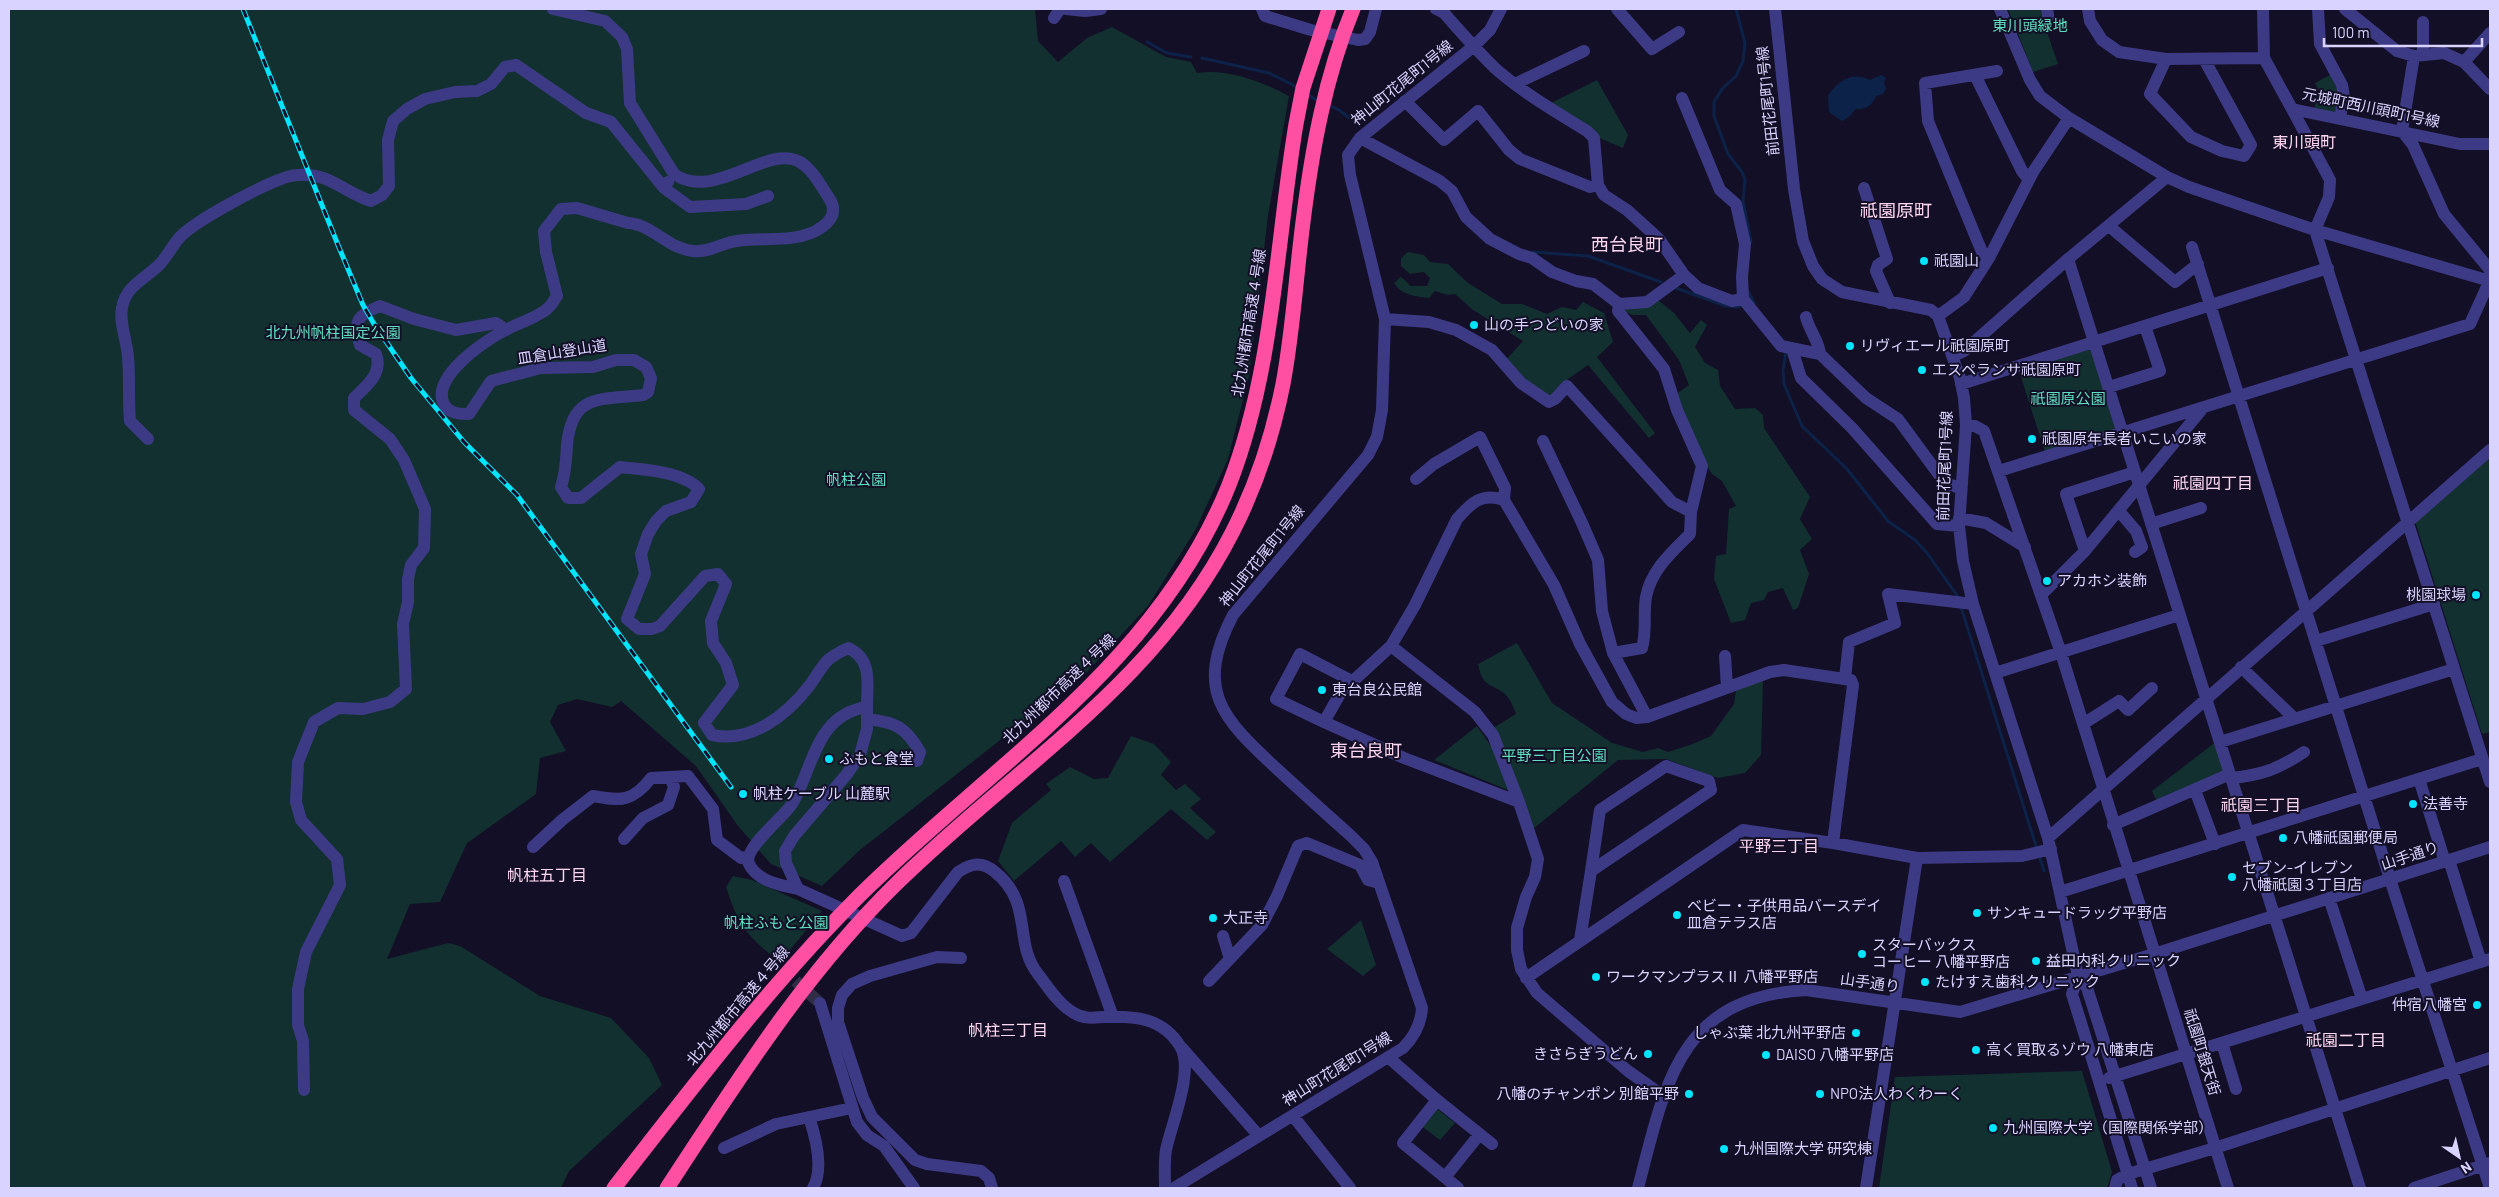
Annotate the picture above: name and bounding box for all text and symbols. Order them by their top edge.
scale bar [2324,15,2482,47]
park label: 東川頭緑地 [1992,16,2068,34]
text: 100 m [2332,23,2370,41]
street label: 神山町花尾町1号線 [1347,36,1456,129]
street label: 前田花尾町1号線 [1752,45,1782,157]
street label: 元城町西川頭町1号線 [2301,84,2442,130]
district label: 東川頭町 [2272,132,2336,151]
district label: 祇園原町 [1860,199,1932,221]
district label: 西台良町 [1591,233,1663,255]
street label: 北九州都市高速４号線 [1227,247,1269,398]
place label: 祇園山 [1934,251,1979,269]
marker: 祇園山 [1918,255,1930,267]
place label: 山の手つどいの家 [1484,315,1604,333]
marker: 山の手つどいの家 [1468,319,1480,331]
park label: 北九州帆柱国定公園 [265,323,401,341]
street label: 皿倉山登山道 [516,335,608,367]
place label: リヴィエール祇園原町 [1860,336,2010,354]
marker: リヴィエール祇園原町 [1844,340,1856,352]
place label: エスペランサ祇園原町 [1932,360,2081,378]
marker: エスペランサ祇園原町 [1916,364,1928,376]
park label: 祇園原公園 [2030,389,2106,407]
street label: 前田花尾町1号線 [1933,411,1955,521]
place label: 祇園原年長者いこいの家 [2042,429,2207,447]
marker: 祇園原年長者いこいの家 [2026,433,2038,445]
park label: 帆柱公園 [826,470,886,488]
district label: 祇園四丁目 [2173,473,2253,492]
street label: 神山町花尾町1号線 [1215,501,1308,610]
place label: アカホシ装飾 [2057,571,2147,589]
marker: アカホシ装飾 [2041,575,2053,587]
place label: 桃園球場 [2406,585,2466,603]
marker: 桃園球場 [2470,589,2482,601]
street label: 北九州都市高速４号線 [998,630,1119,747]
place label: 東台良公民館 [1332,680,1422,698]
marker: 東台良公民館 [1316,684,1328,696]
district label: 東台良町 [1330,739,1402,761]
park label: 平野三丁目公園 [1501,746,1607,764]
place label: ふもと食堂 [839,749,914,767]
marker: ふもと食堂 [823,753,835,765]
place label: 帆柱ケーブル 山麓駅 [753,784,890,802]
marker: 帆柱ケーブル 山麓駅 [737,788,749,800]
place label: 法善寺 [2423,794,2468,812]
district label: 祇園三丁目 [2221,795,2301,814]
marker: 法善寺 [2407,798,2419,810]
place label: 八幡祇園郵便局 [2293,828,2398,846]
marker: 八幡祇園郵便局 [2277,832,2289,844]
district label: 平野三丁目 [1739,836,1819,855]
street label: 山手通り [2378,837,2441,873]
place label: セブン-イレブン 八幡祇園３丁目店 [2242,858,2362,893]
district label: 帆柱五丁目 [507,865,587,884]
marker: セブン-イレブン 八幡祇園３丁目店 [2226,871,2238,883]
place label: ベビー・子供用品バースデイ 皿倉テラス店 [1687,896,1881,931]
place label: サンキュードラッグ平野店 [1987,903,2167,921]
marker: サンキュードラッグ平野店 [1971,907,1983,919]
place label: 大正寺 [1223,908,1268,926]
marker: ベビー・子供用品バースデイ 皿倉テラス店 [1671,909,1683,921]
marker: 大正寺 [1207,912,1219,924]
park label: 帆柱ふもと公園 [724,913,828,931]
place label: スターバックス コーヒー 八幡平野店 [1872,935,2010,970]
street label: 北九州都市高速４号線 [682,942,792,1069]
marker: スターバックス コーヒー 八幡平野店 [1856,948,1868,960]
place label: 益田内科クリニック [2046,951,2181,969]
marker: 益田内科クリニック [2030,955,2042,967]
place label: ワークマンプラスⅡ 八幡平野店 [1606,967,1818,985]
street label: 山手通り [1839,969,1901,995]
marker: ワークマンプラスⅡ 八幡平野店 [1590,971,1602,983]
place label: たけすえ歯科クリニック [1935,972,2100,990]
marker: たけすえ歯科クリニック [1919,976,1931,988]
place label: 仲宿八幡宮 [2392,995,2467,1013]
marker: 仲宿八幡宮 [2471,999,2483,1011]
street label: 祇園町銀天街 [2181,1006,2225,1097]
district label: 帆柱三丁目 [968,1020,1048,1039]
place label: しゃぶ葉 北九州平野店 [1693,1023,1846,1041]
street label: 神山町花尾町1号線 [1279,1027,1394,1109]
marker: しゃぶ葉 北九州平野店 [1850,1027,1862,1039]
district label: 祇園二丁目 [2306,1030,2386,1049]
place label: 高く買取るゾウ 八幡東店 [1986,1040,2154,1058]
place label: きさらぎうどん [1533,1044,1638,1062]
marker: 高く買取るゾウ 八幡東店 [1970,1044,1982,1056]
place label: DAISO 八幡平野店 [1776,1045,1894,1063]
marker: きさらぎうどん [1642,1048,1654,1060]
marker: DAISO 八幡平野店 [1760,1049,1772,1061]
place label: 八幡のチャンポン 別館平野 [1496,1084,1679,1102]
place label: NPO法人わくわーく [1830,1084,1963,1102]
marker: 八幡のチャンポン 別館平野 [1683,1088,1695,1100]
marker: NPO法人わくわーく [1814,1088,1826,1100]
place label: 九州国際大学（国際関係学部） [2003,1118,2213,1136]
marker: 九州国際大学（国際関係学部） [1987,1122,1999,1134]
north arrow [2434,1132,2484,1182]
place label: 九州国際大学 研究棟 [1734,1139,1872,1157]
marker: 九州国際大学 研究棟 [1718,1143,1730,1155]
text: N [2458,1159,2475,1178]

